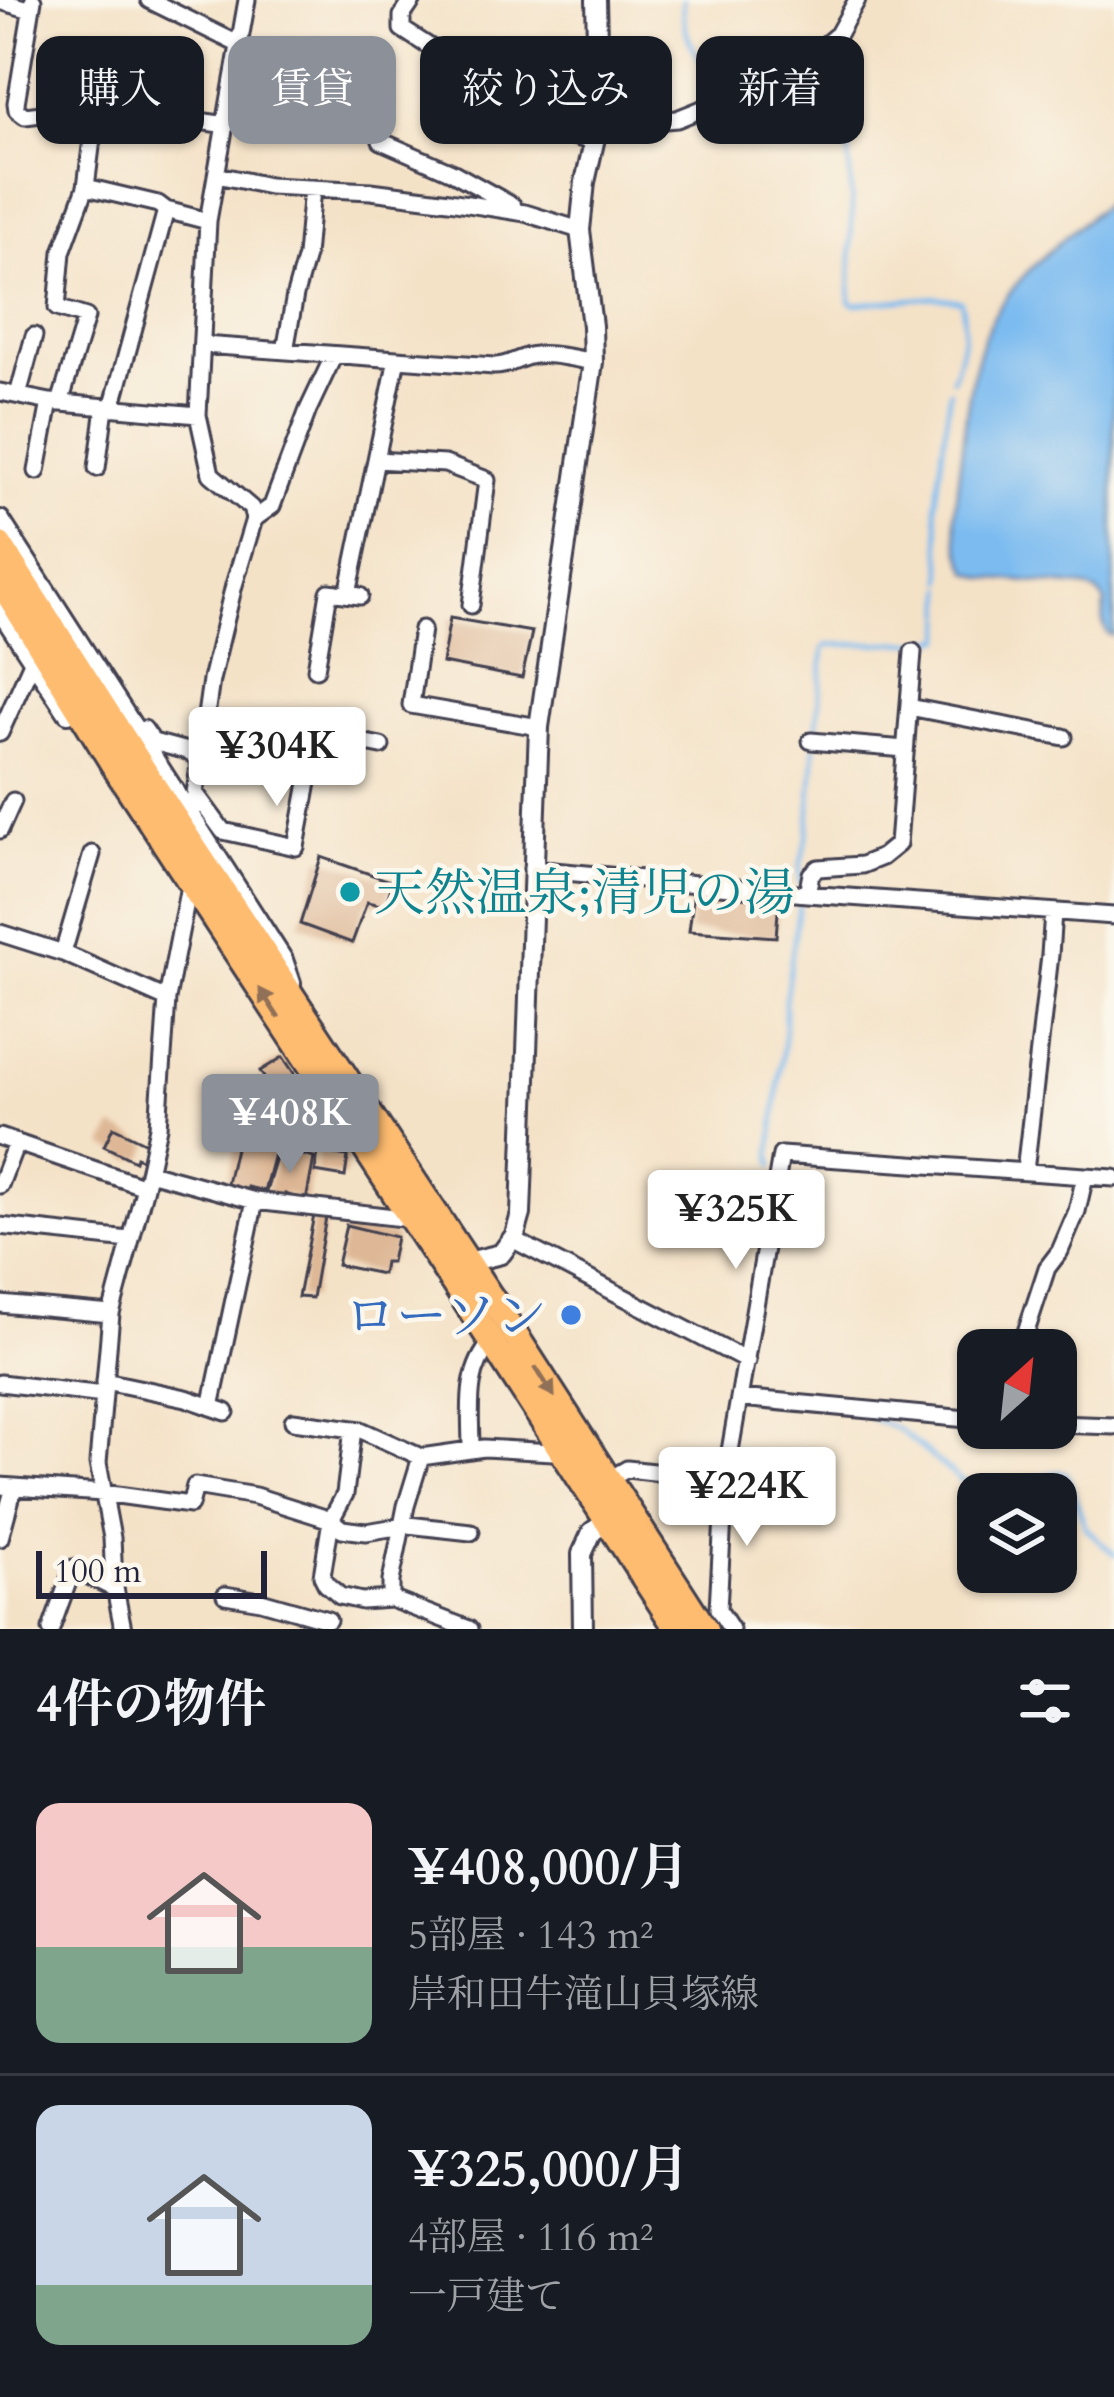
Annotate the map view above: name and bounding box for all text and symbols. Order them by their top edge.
chip: 購入 [36,36,204,144]
chip: 賃貸 [228,36,396,144]
chip: 絞り込み [420,36,672,144]
chip: 新着 [696,36,864,144]
pin: ¥304K [193,707,361,809]
text: ¥304K [216,719,338,772]
place label: 天然温泉;清児の湯 [374,859,795,929]
marker: 天然温泉;清児の湯 [337,879,363,905]
one-way arrow [258,987,281,1020]
pin: ¥408K [206,1074,374,1176]
text: ¥408K [229,1086,351,1139]
pin: ¥325K [652,1170,820,1272]
text: ¥325K [675,1182,797,1235]
place label: ローソン [345,1282,547,1352]
marker: ローソン [558,1302,584,1328]
north arrow [957,1329,1077,1449]
map controls [957,1329,1077,1593]
one-way arrow [534,1366,556,1398]
pin: ¥224K [663,1447,831,1549]
text: ¥224K [686,1459,808,1512]
button: layers [957,1473,1077,1593]
scale bar [36,1545,267,1598]
text: 100 m [54,1549,141,1594]
icon: filters [1012,1668,1078,1734]
text: 4件の物件 [36,1670,266,1740]
text: ¥408,000/月 [408,1833,689,1903]
icon: home [132,1851,276,1995]
text: 5部屋 · 143 m² [408,1909,653,1962]
text: 岸和田牛滝山貝塚線 [408,1968,759,2021]
text: ¥325,000/月 [408,2135,689,2205]
icon: home [132,2153,276,2297]
text: 4部屋 · 116 m² [408,2211,653,2264]
text: 一戸建て [408,2270,564,2323]

